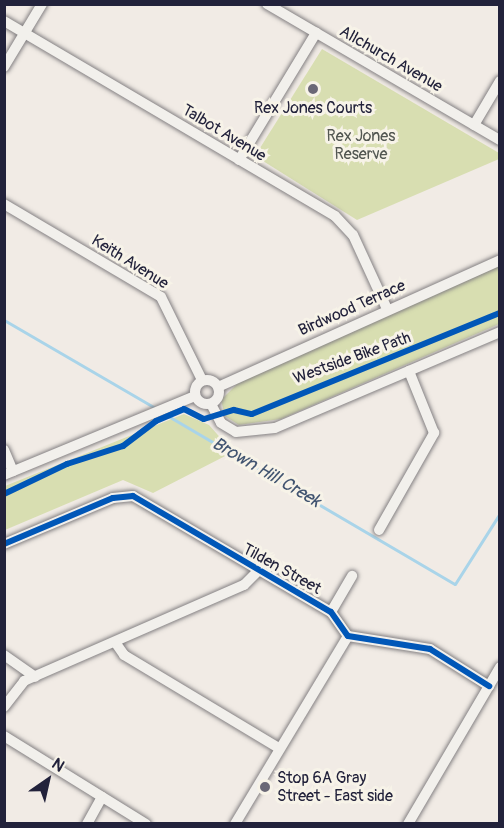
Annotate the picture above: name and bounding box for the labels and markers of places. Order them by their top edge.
marker: Rex Jones Courts [306,82,320,96]
place label: Rex Jones Courts [254,98,372,118]
place label: Stop 6A Gray Street - East side [277,768,393,806]
marker: Stop 6A Gray Street - East side [258,780,272,794]

